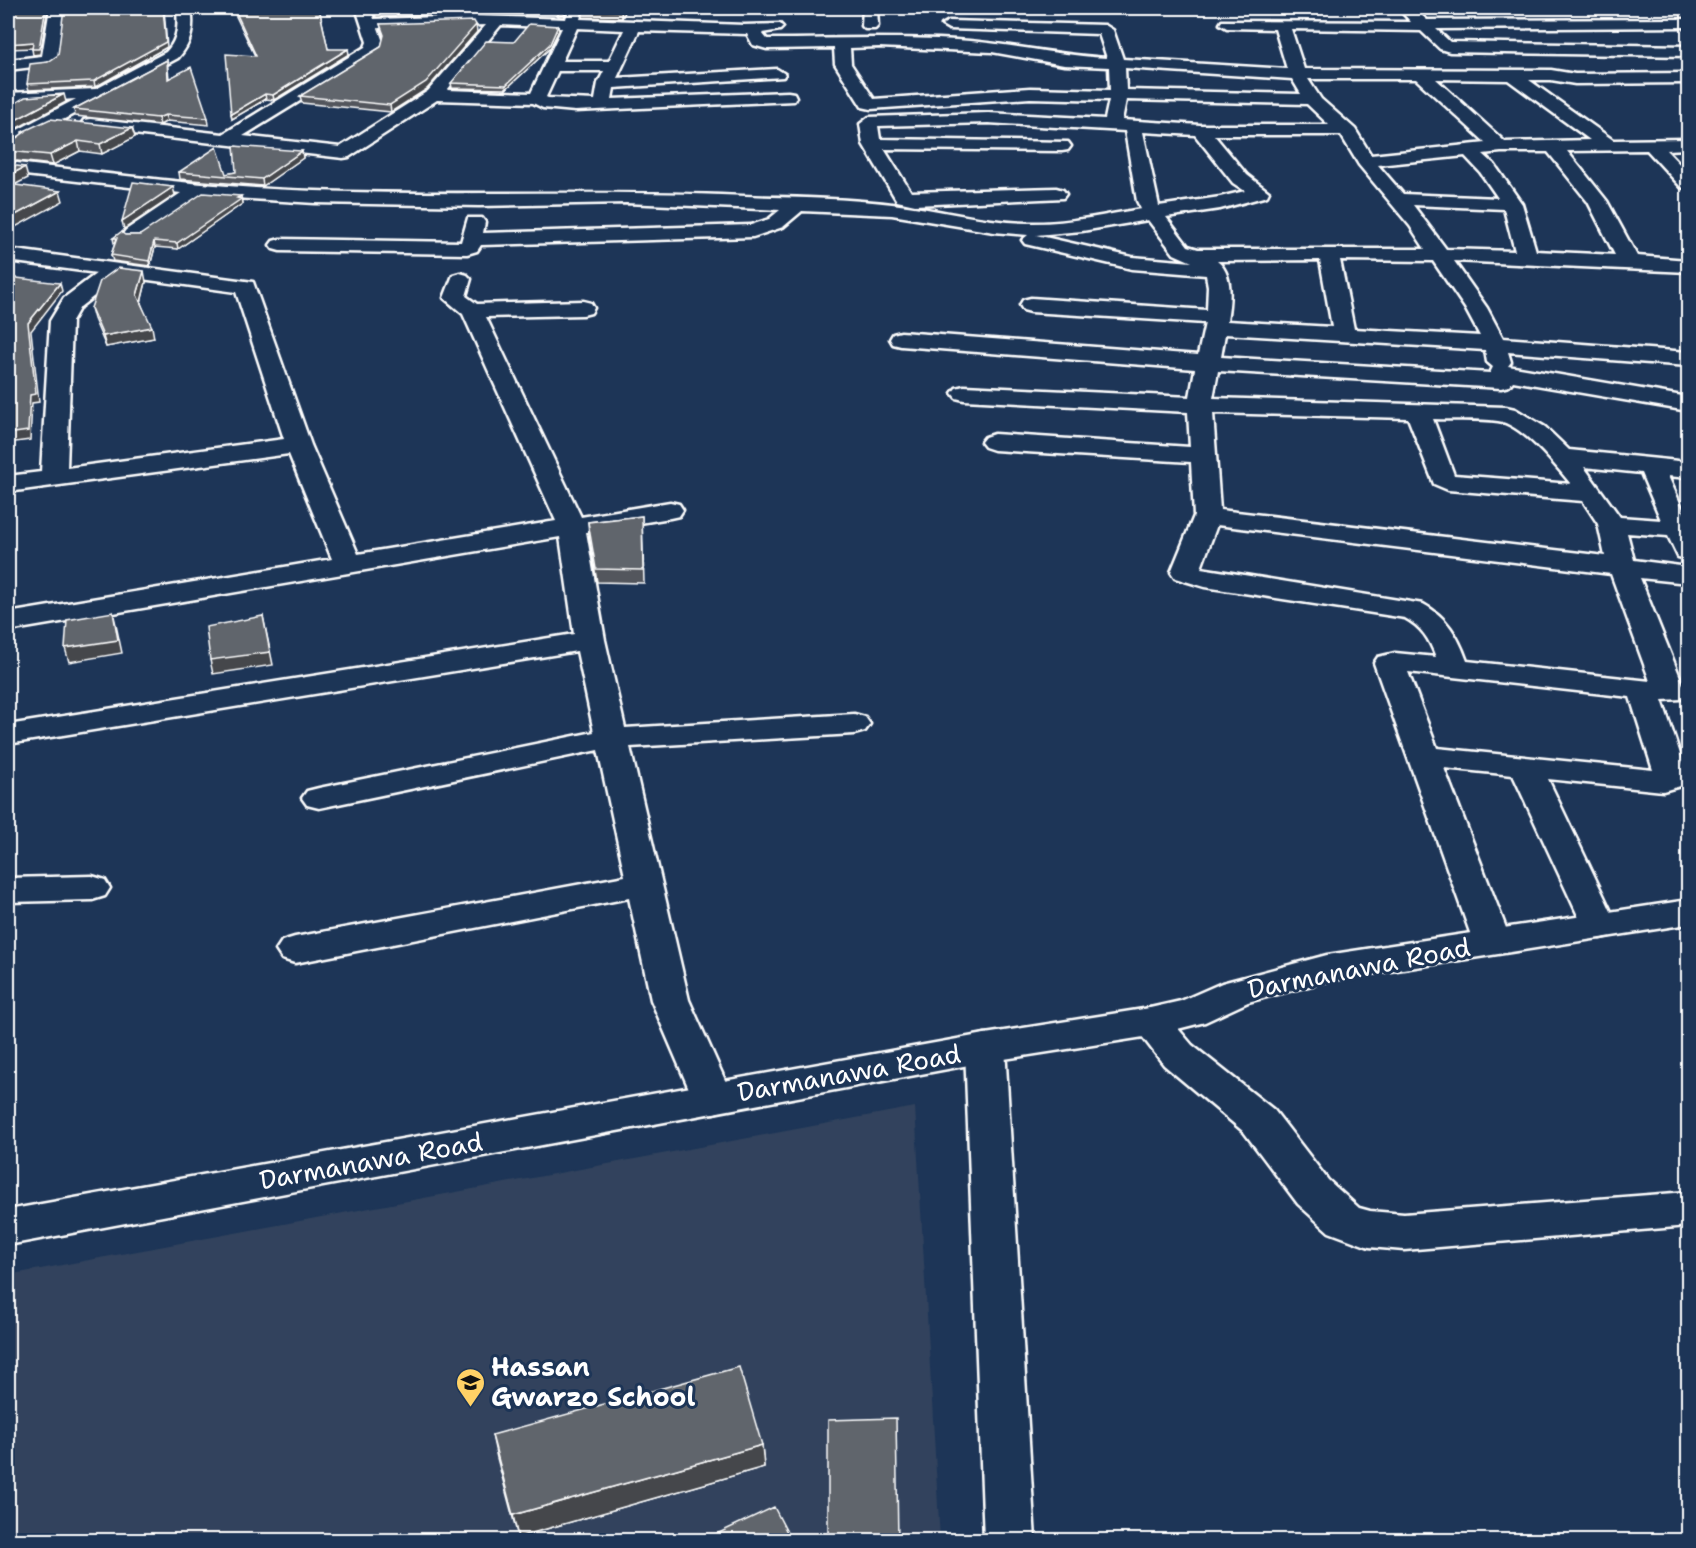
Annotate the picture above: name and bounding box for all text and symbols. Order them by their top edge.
street label: Darmanawa Road [1245,929,1473,1006]
street label: Darmanawa Road [734,1036,963,1109]
street label: Darmanawa Road [256,1124,485,1197]
place label: Hassan Gwarzo School [491,1349,696,1414]
school or university icon: Hassan Gwarzo School [454,1366,486,1408]

